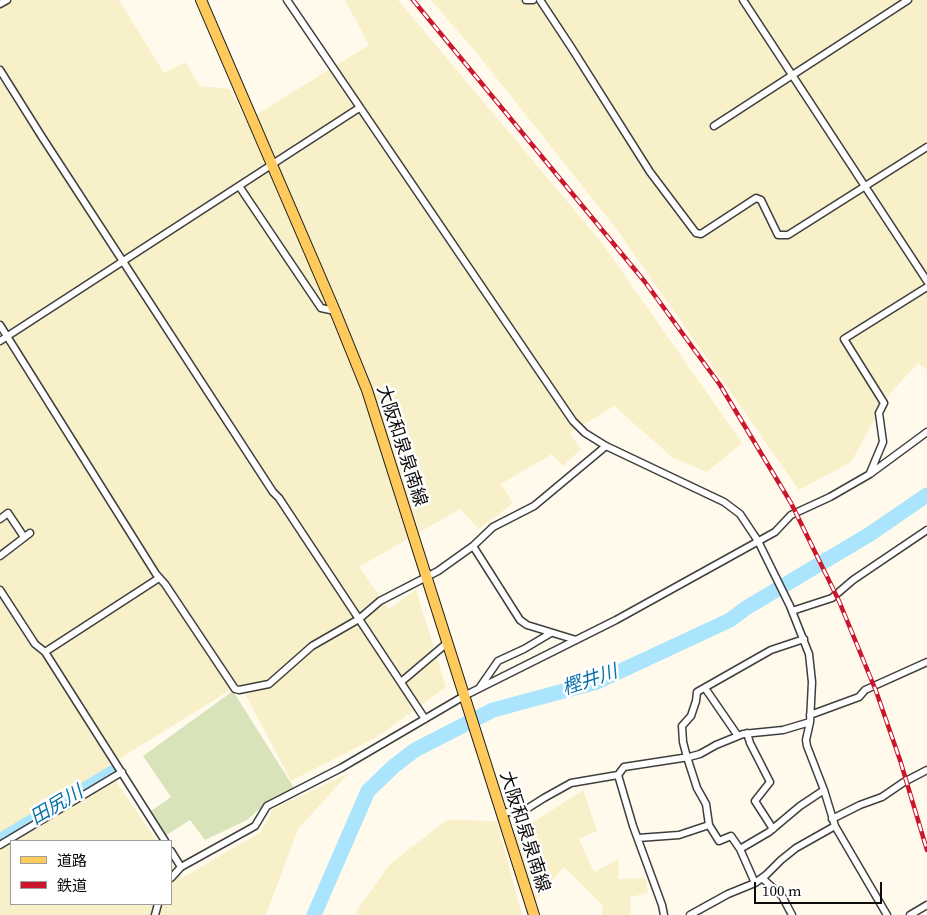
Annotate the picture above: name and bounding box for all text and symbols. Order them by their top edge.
street label: 大阪和泉泉南線 [371,383,431,509]
water label: 樫井川 [559,661,621,701]
street label: 大阪和泉泉南線 [494,769,554,895]
water label: 田尻川 [27,782,87,830]
legend [10,840,172,905]
text: 道路 [57,850,87,871]
scale bar [757,872,884,904]
text: 鉄道 [57,875,87,896]
text: 100 m [762,880,802,901]

